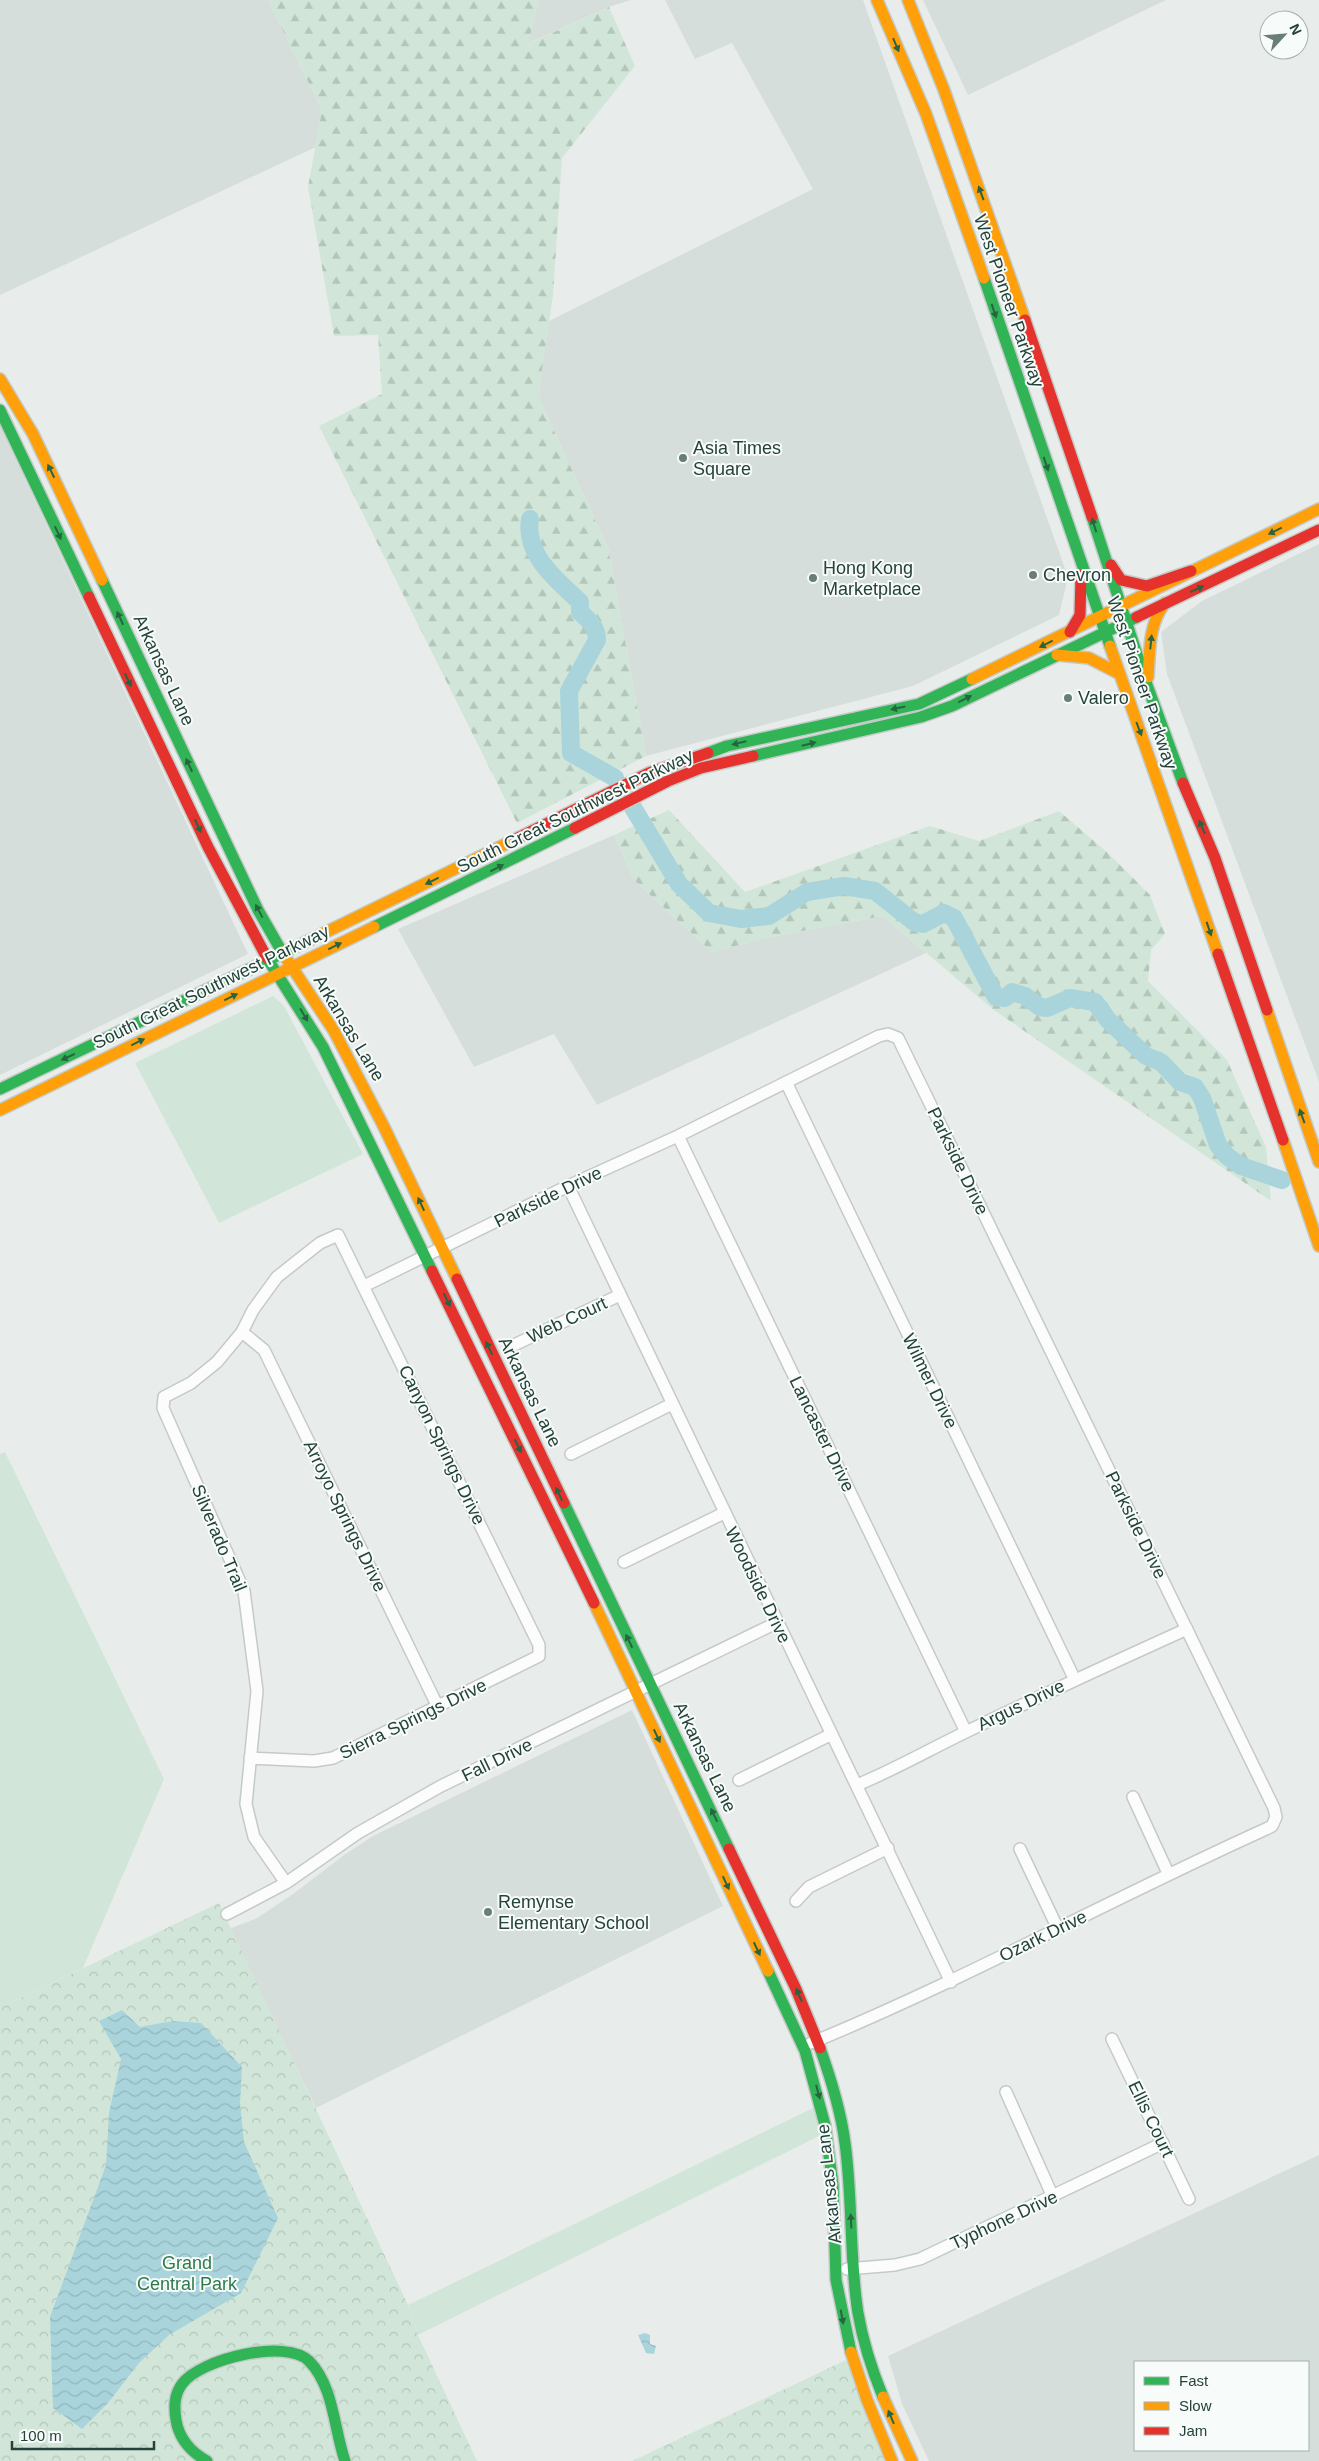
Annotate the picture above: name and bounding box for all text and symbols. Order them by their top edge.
north arrow [1259,10,1309,60]
text: N [1286,21,1305,37]
one-way arrow [892,38,900,53]
one-way arrow [977,186,984,201]
street label: West Pioneer Parkway [970,212,1048,390]
one-way arrow [990,303,998,318]
place label: Asia Times Square [693,438,781,479]
marker: Asia Times Square [677,452,689,464]
one-way arrow [1043,457,1050,472]
one-way arrow [46,464,54,478]
one-way arrow [1090,518,1098,533]
one-way arrow [55,526,63,540]
one-way arrow [1268,527,1282,535]
place label: Hong Kong Marketplace [823,558,921,599]
place label: Chevron [1043,565,1111,585]
marker: Chevron [1027,569,1039,581]
marker: Hong Kong Marketplace [807,572,819,584]
one-way arrow [1190,584,1204,592]
street label: West Pioneer Parkway [1103,594,1181,772]
one-way arrow [116,611,124,625]
street label: Arkansas Lane [130,611,198,729]
one-way arrow [1147,634,1155,650]
one-way arrow [1039,640,1054,648]
one-way arrow [124,672,132,687]
place label: Valero [1078,688,1129,708]
marker: Valero [1062,692,1074,704]
one-way arrow [957,695,972,703]
one-way arrow [890,704,905,712]
one-way arrow [1135,722,1143,737]
one-way arrow [732,739,747,747]
one-way arrow [801,740,816,748]
street label: South Great Southwest Parkway [454,745,696,877]
one-way arrow [185,758,193,772]
one-way arrow [194,819,202,833]
one-way arrow [1197,820,1205,834]
one-way arrow [490,863,504,871]
one-way arrow [425,877,439,885]
one-way arrow [255,904,263,919]
street label: South Great Southwest Parkway [90,921,332,1053]
one-way arrow [1205,922,1213,937]
one-way arrow [328,942,342,950]
street label: Arkansas Lane [310,971,388,1085]
one-way arrow [223,993,238,1001]
one-way arrow [300,1008,309,1021]
one-way arrow [131,1038,145,1046]
one-way arrow [61,1053,75,1061]
street label: Parkside Drive [923,1104,993,1218]
one-way arrow [1298,1108,1306,1123]
street label: Parkside Drive [491,1162,605,1232]
one-way arrow [416,1197,424,1211]
one-way arrow [443,1293,451,1307]
street label: Web Court [524,1293,610,1347]
street label: Wilmer Drive [898,1330,962,1432]
street label: Arkansas Lane [495,1334,565,1450]
one-way arrow [485,1341,493,1355]
street label: Canyon Springs Drive [395,1362,489,1528]
street label: Lancaster Drive [785,1373,859,1495]
street label: Arroyo Springs Drive [300,1437,390,1595]
one-way arrow [514,1439,522,1453]
street label: Parkside Drive [1101,1468,1171,1582]
street label: Silverado Trail [188,1482,250,1594]
one-way arrow [555,1487,563,1501]
street label: Woodside Drive [721,1524,795,1646]
one-way arrow [625,1634,633,1648]
street label: Sierra Springs Drive [336,1675,490,1763]
street label: Argus Drive [974,1675,1068,1735]
street label: Arkansas Lane [670,1699,740,1815]
one-way arrow [653,1729,661,1743]
street label: Fall Drive [458,1734,536,1786]
one-way arrow [709,1808,717,1822]
one-way arrow [722,1876,730,1890]
place label: Remynse Elementary School [498,1892,649,1933]
marker: Remynse Elementary School [482,1906,494,1918]
street label: Ozark Drive [996,1906,1090,1966]
one-way arrow [754,1942,762,1956]
one-way arrow [794,1988,802,2002]
street label: Ellis Court [1124,2078,1178,2160]
one-way arrow [814,2085,822,2100]
street label: Arkansas Lane [813,2123,845,2245]
street label: Typhone Drive [947,2186,1061,2254]
one-way arrow [847,2213,855,2229]
park label: Grand Central Park [137,2253,238,2294]
one-way arrow [838,2309,846,2325]
legend [1134,2361,1309,2451]
text: Fast [1179,2372,1209,2389]
text: Slow [1179,2397,1212,2414]
one-way arrow [886,2410,894,2424]
scale bar [12,2418,155,2450]
text: Jam [1179,2422,1207,2439]
text: 100 m [20,2427,62,2444]

